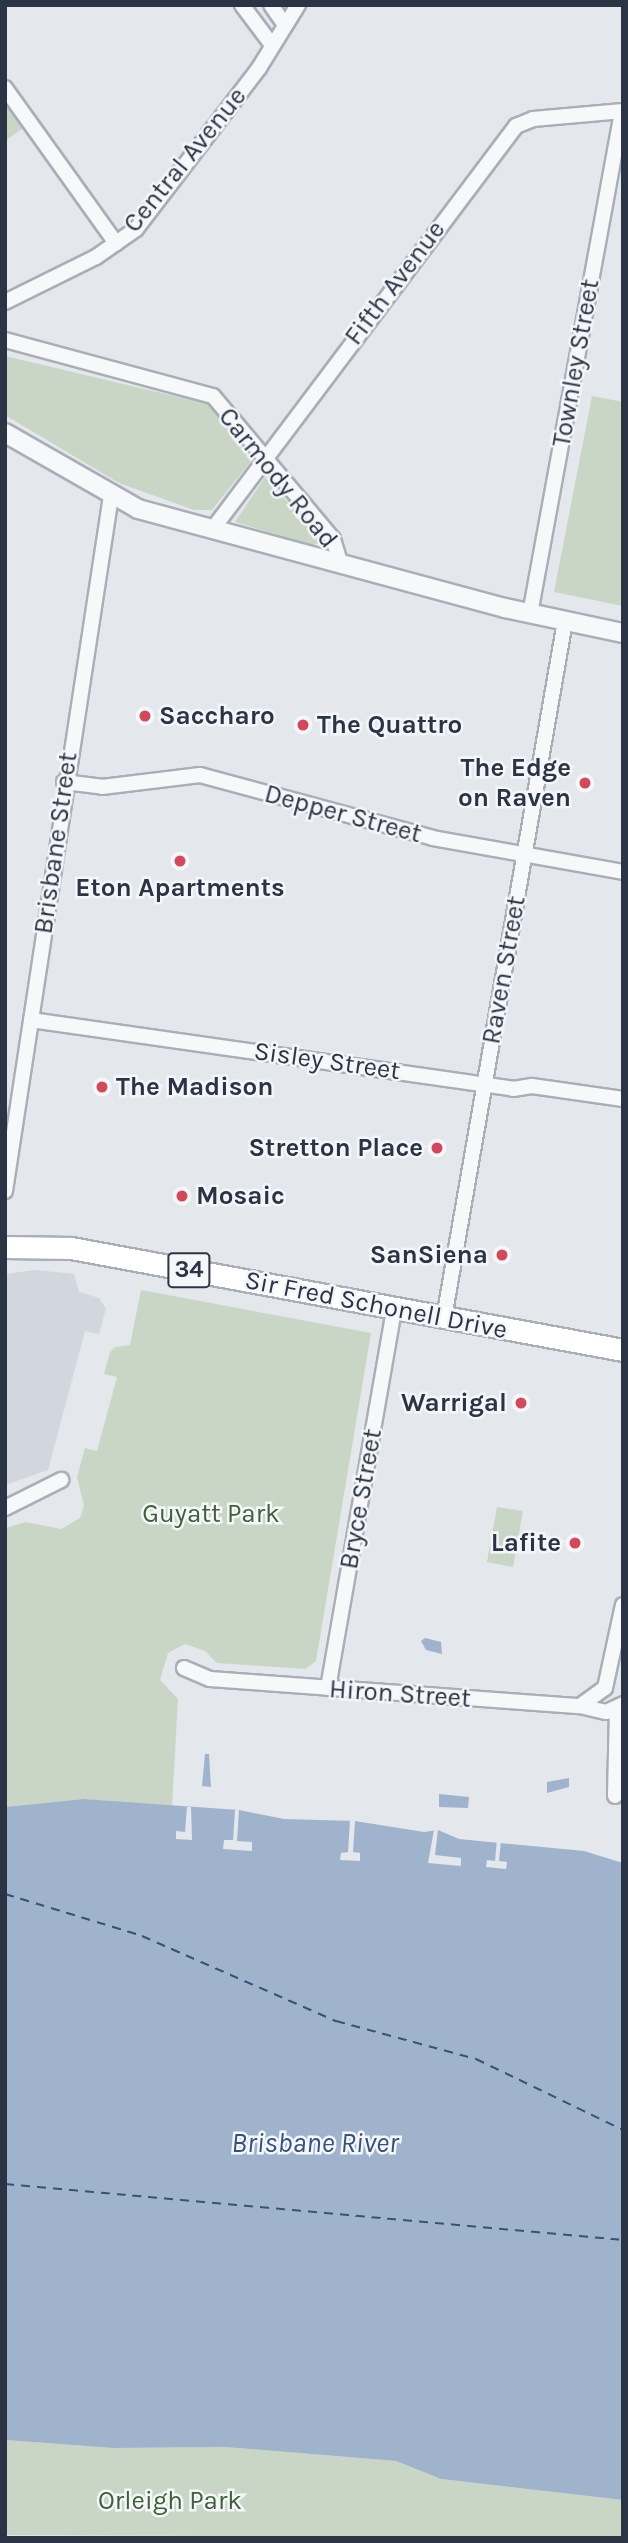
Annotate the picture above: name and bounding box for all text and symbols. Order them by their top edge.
street label: Central Avenue [117,81,253,239]
street label: Fifth Avenue [338,215,452,351]
street label: Townley Street [546,277,606,449]
street label: Carmody Road [212,401,344,555]
place label: Saccharo [159,700,275,732]
marker: Saccharo [137,708,153,724]
place label: The Quattro [317,709,462,741]
marker: The Quattro [295,717,311,733]
street label: Brisbane Street [28,750,84,936]
place label: The Edge on Raven [458,752,571,814]
marker: The Edge on Raven [577,775,593,791]
street label: Depper Street [261,778,425,850]
marker: Eton Apartments [172,853,188,869]
place label: Eton Apartments [75,872,285,904]
street label: Raven Street [476,893,532,1047]
street label: Sisley Street [252,1035,402,1087]
place label: The Madison [116,1071,273,1103]
marker: The Madison [94,1079,110,1095]
place label: Stretton Place [248,1132,423,1164]
marker: Stretton Place [429,1140,445,1156]
place label: Mosaic [196,1180,285,1212]
marker: Mosaic [174,1188,190,1204]
place label: SanSiena [370,1239,488,1271]
marker: SanSiena [494,1247,510,1263]
road number: 34 [166,1250,212,1290]
street label: Sir Fred Schonell Drive [242,1264,510,1346]
place label: Warrigal [401,1387,507,1419]
marker: Warrigal [513,1395,529,1411]
street label: Bryce Street [333,1426,389,1572]
park label: Guyatt Park [142,1498,280,1530]
place label: Lafite [491,1527,561,1559]
marker: Lafite [567,1535,583,1551]
street label: Hiron Street [328,1673,472,1715]
water label: Brisbane River [231,2126,399,2160]
park label: Orleigh Park [98,2485,242,2517]

